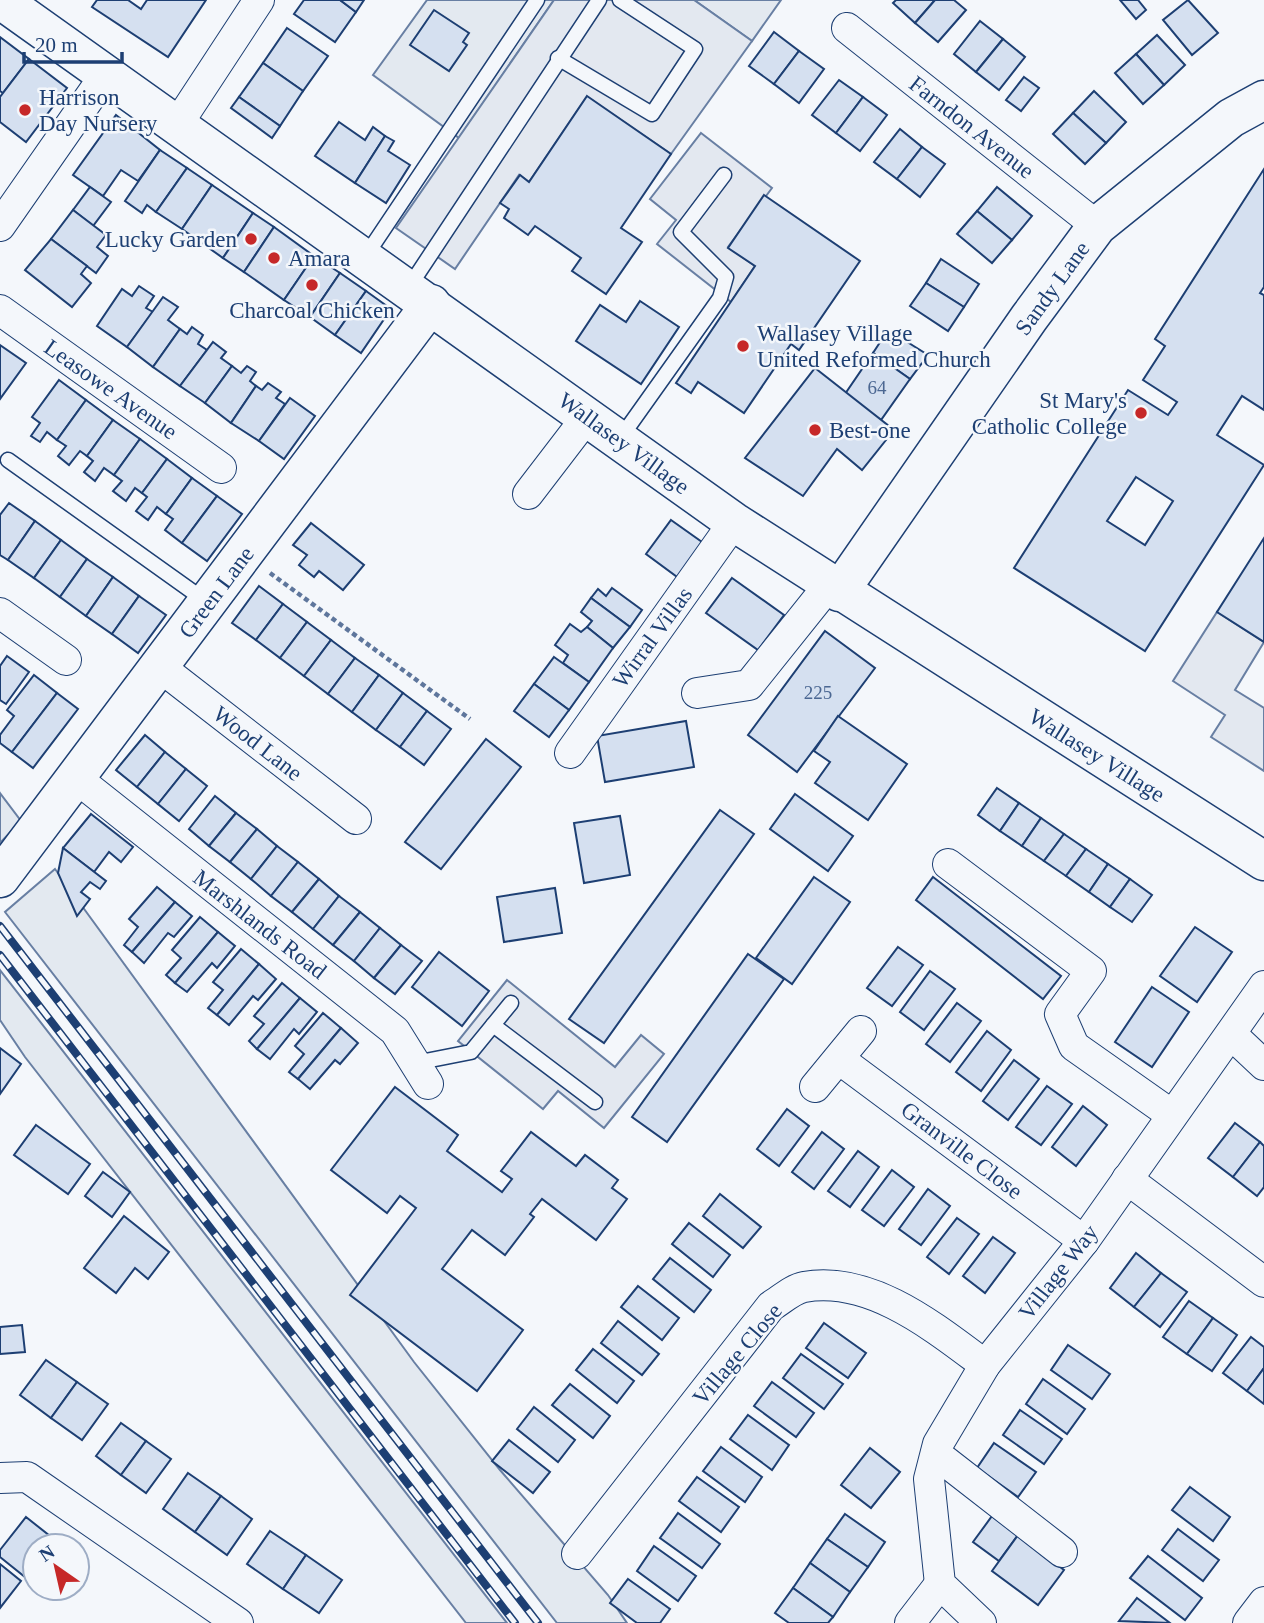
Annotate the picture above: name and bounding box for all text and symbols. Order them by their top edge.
scale bar [24,21,122,65]
text: 20 m [35,33,78,57]
street label: Farndon Avenue [905,71,1039,184]
place label: Harrison Day Nursery [39,85,158,136]
marker: Harrison Day Nursery [17,102,33,118]
place label: Lucky Garden [105,227,237,252]
marker: Lucky Garden [243,231,259,247]
street label: Sandy Lane [1010,237,1095,340]
place label: Amara [288,246,351,271]
marker: Amara [266,250,282,266]
marker: Charcoal Chicken [304,277,320,293]
place label: Charcoal Chicken [229,298,395,323]
place label: Wallasey Village United Reformed Church [757,321,991,372]
street label: Leasowe Avenue [40,334,182,444]
marker: Wallasey Village United Reformed Church [735,338,751,354]
house number: 64 [868,377,887,398]
street label: Wallasey Village [554,388,694,499]
place label: St Mary's Catholic College [972,388,1127,439]
marker: St Mary's Catholic College [1133,405,1149,421]
place label: Best-one [829,418,911,443]
marker: Best-one [807,422,823,438]
street label: Green Lane [174,542,259,643]
street label: Wirral Villas [608,582,697,692]
house number: 225 [804,682,832,703]
street label: Wood Lane [208,701,307,786]
street label: Wallasey Village [1024,704,1169,807]
street label: Marshlands Road [188,865,331,984]
street label: Granville Close [896,1097,1027,1204]
street label: Village Way [1014,1220,1103,1325]
street label: Village Close [688,1299,787,1410]
north arrow [21,1532,91,1602]
text: N [35,1541,59,1566]

